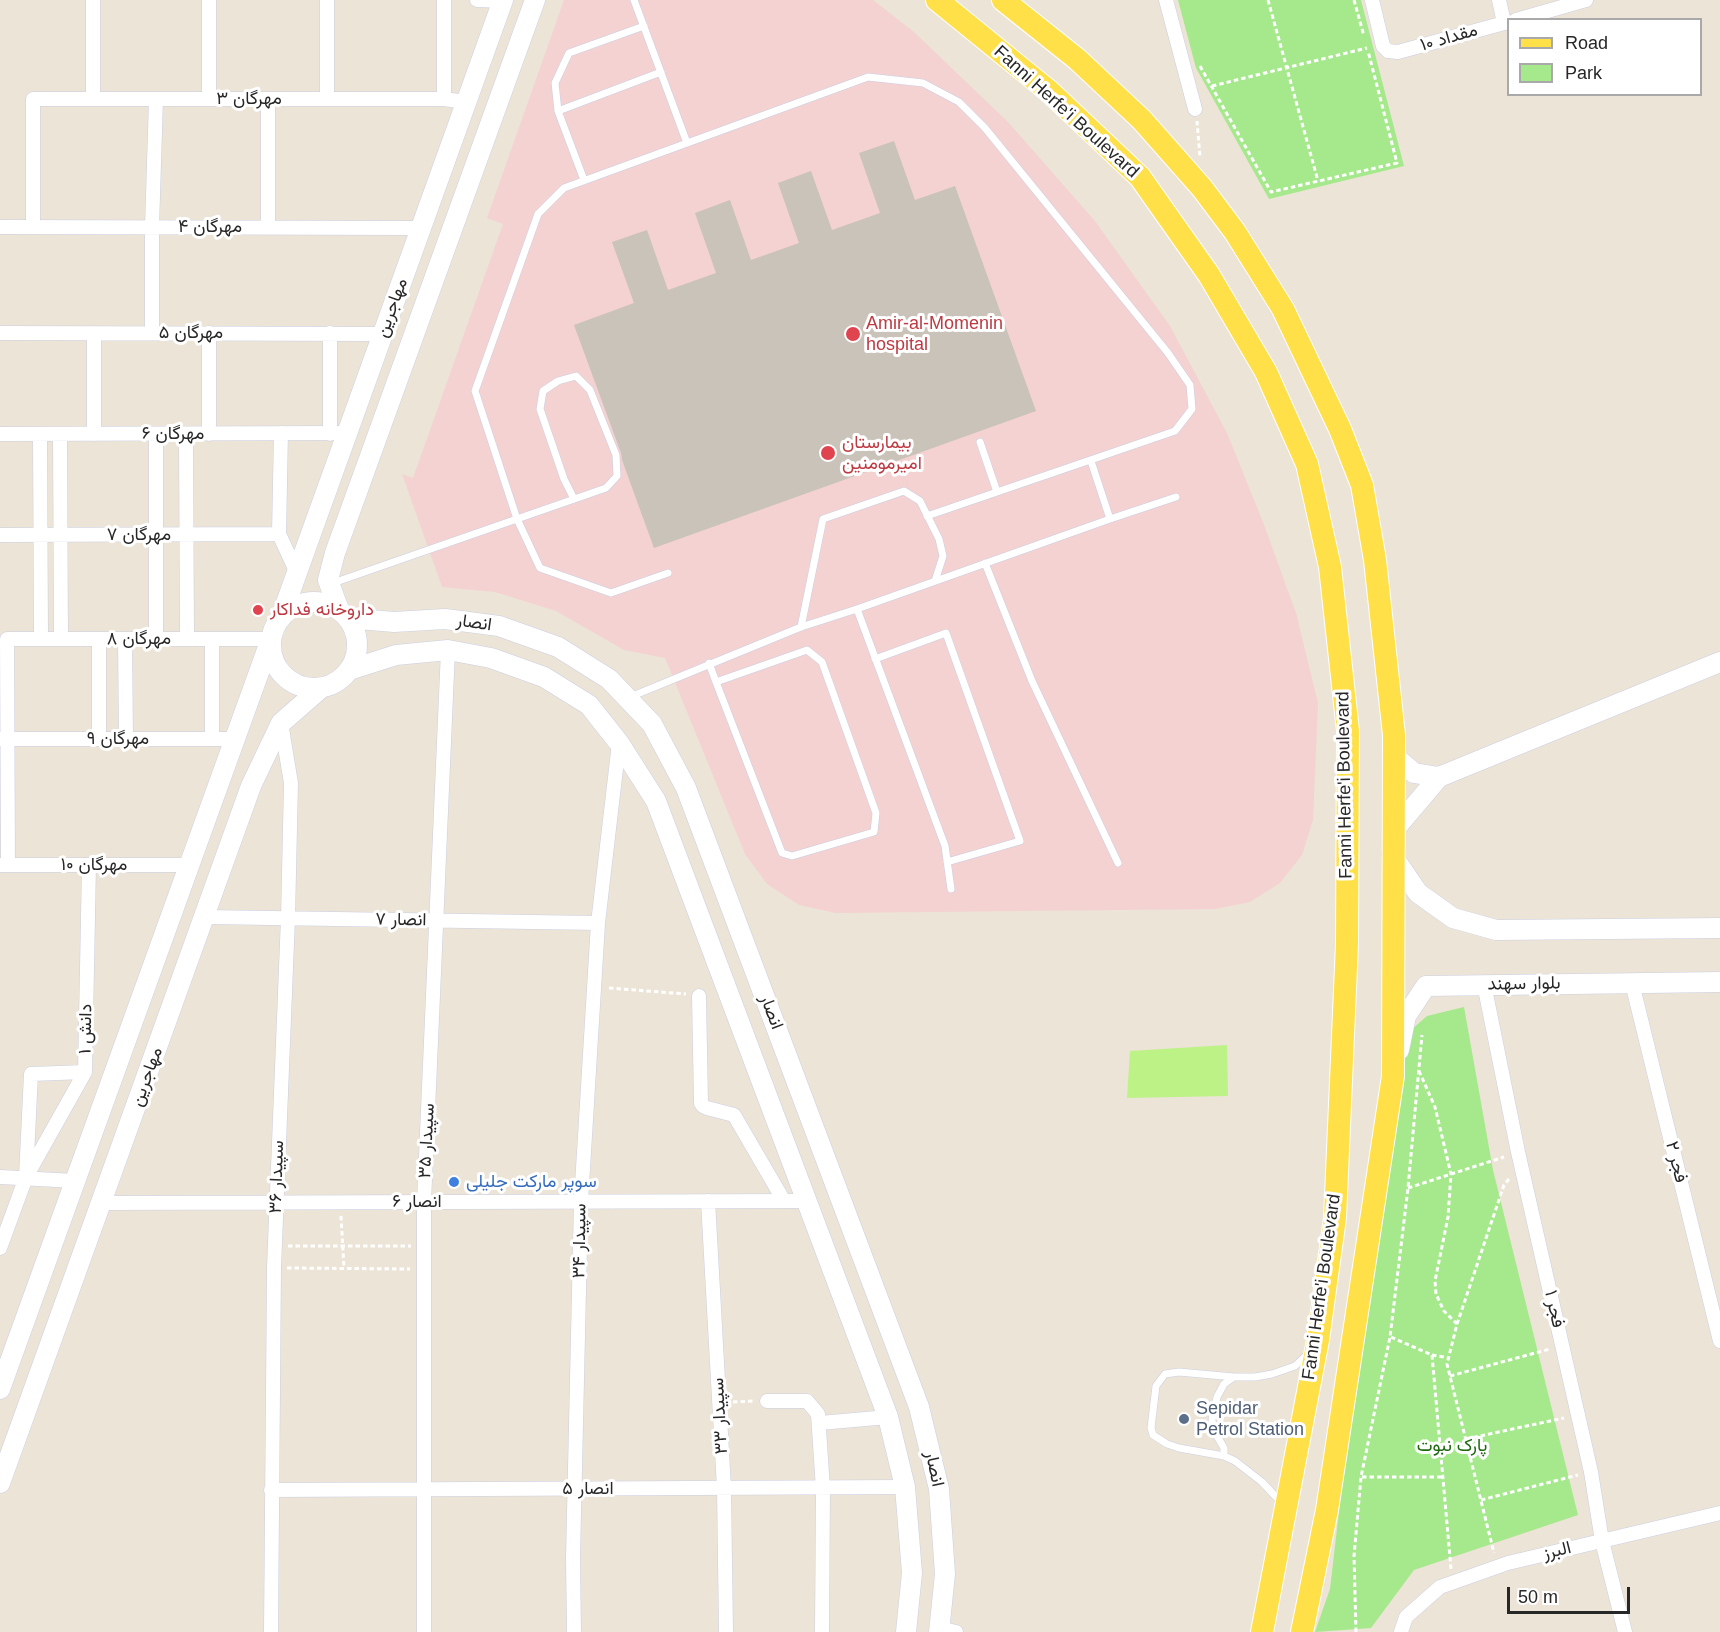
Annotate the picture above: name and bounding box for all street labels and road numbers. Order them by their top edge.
street label: مقداد ۱۰ [1418,20,1480,56]
street label: Fanni Herfe'i Boulevard [989,41,1143,183]
street label: مهرگان ۳ [216,88,282,110]
street label: مهرگان ۴ [178,216,242,238]
street label: مهاجرین [371,275,413,341]
street label: مهرگان ۵ [159,322,223,344]
street label: مهرگان ۶ [142,423,204,445]
street label: مهرگان ۷ [107,524,171,546]
street label: انصار [455,610,493,636]
street label: مهرگان ۸ [107,628,171,650]
street label: Fanni Herfe'i Boulevard [1333,691,1357,879]
street label: مهرگان ۹ [87,728,149,750]
street label: مهرگان ۱۰ [61,854,127,876]
street label: انصار ۷ [375,909,427,931]
street label: بلوار سهند [1487,973,1561,995]
street label: انصار [755,991,787,1033]
street label: دانش ۱ [75,1004,97,1054]
street label: مهاجرین [126,1044,168,1110]
street label: سپیدار ۳۵ [414,1103,440,1179]
street label: فجر ۲ [1660,1139,1692,1185]
street label: سپیدار ۳۶ [265,1140,289,1214]
street label: انصار ۶ [392,1191,442,1213]
street label: Fanni Herfe'i Boulevard [1298,1193,1346,1381]
street label: سپیدار ۳۴ [569,1203,591,1279]
street label: فجر ۱ [1539,1288,1569,1330]
street label: سپیدار ۳۳ [707,1377,733,1455]
street label: انصار [920,1449,948,1489]
street label: انصار ۵ [562,1478,614,1500]
street label: البرز [1541,1537,1573,1565]

